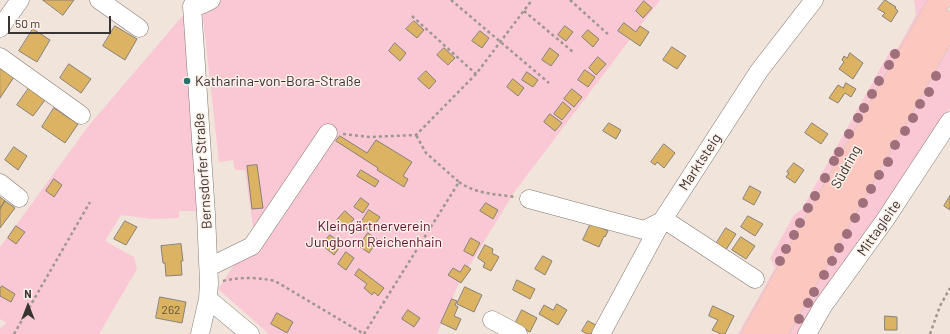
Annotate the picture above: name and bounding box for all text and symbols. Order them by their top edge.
scale bar [10,8,113,34]
text: 50 m [15,16,40,30]
place label: Katharina-von-Bora-Straße [195,73,361,89]
marker: Katharina-von-Bora-Straße [182,76,192,86]
street label: Bernsdorfer Straße [191,112,215,230]
street label: Marktsteig [675,130,725,194]
street label: Südring [827,142,865,192]
street label: Mittagleite [853,197,905,259]
park label: Kleingärtnerverein Jungborn Reichenhain [306,218,442,250]
north arrow [8,286,48,326]
text: N [24,287,32,300]
house number: 262 [161,303,181,317]

